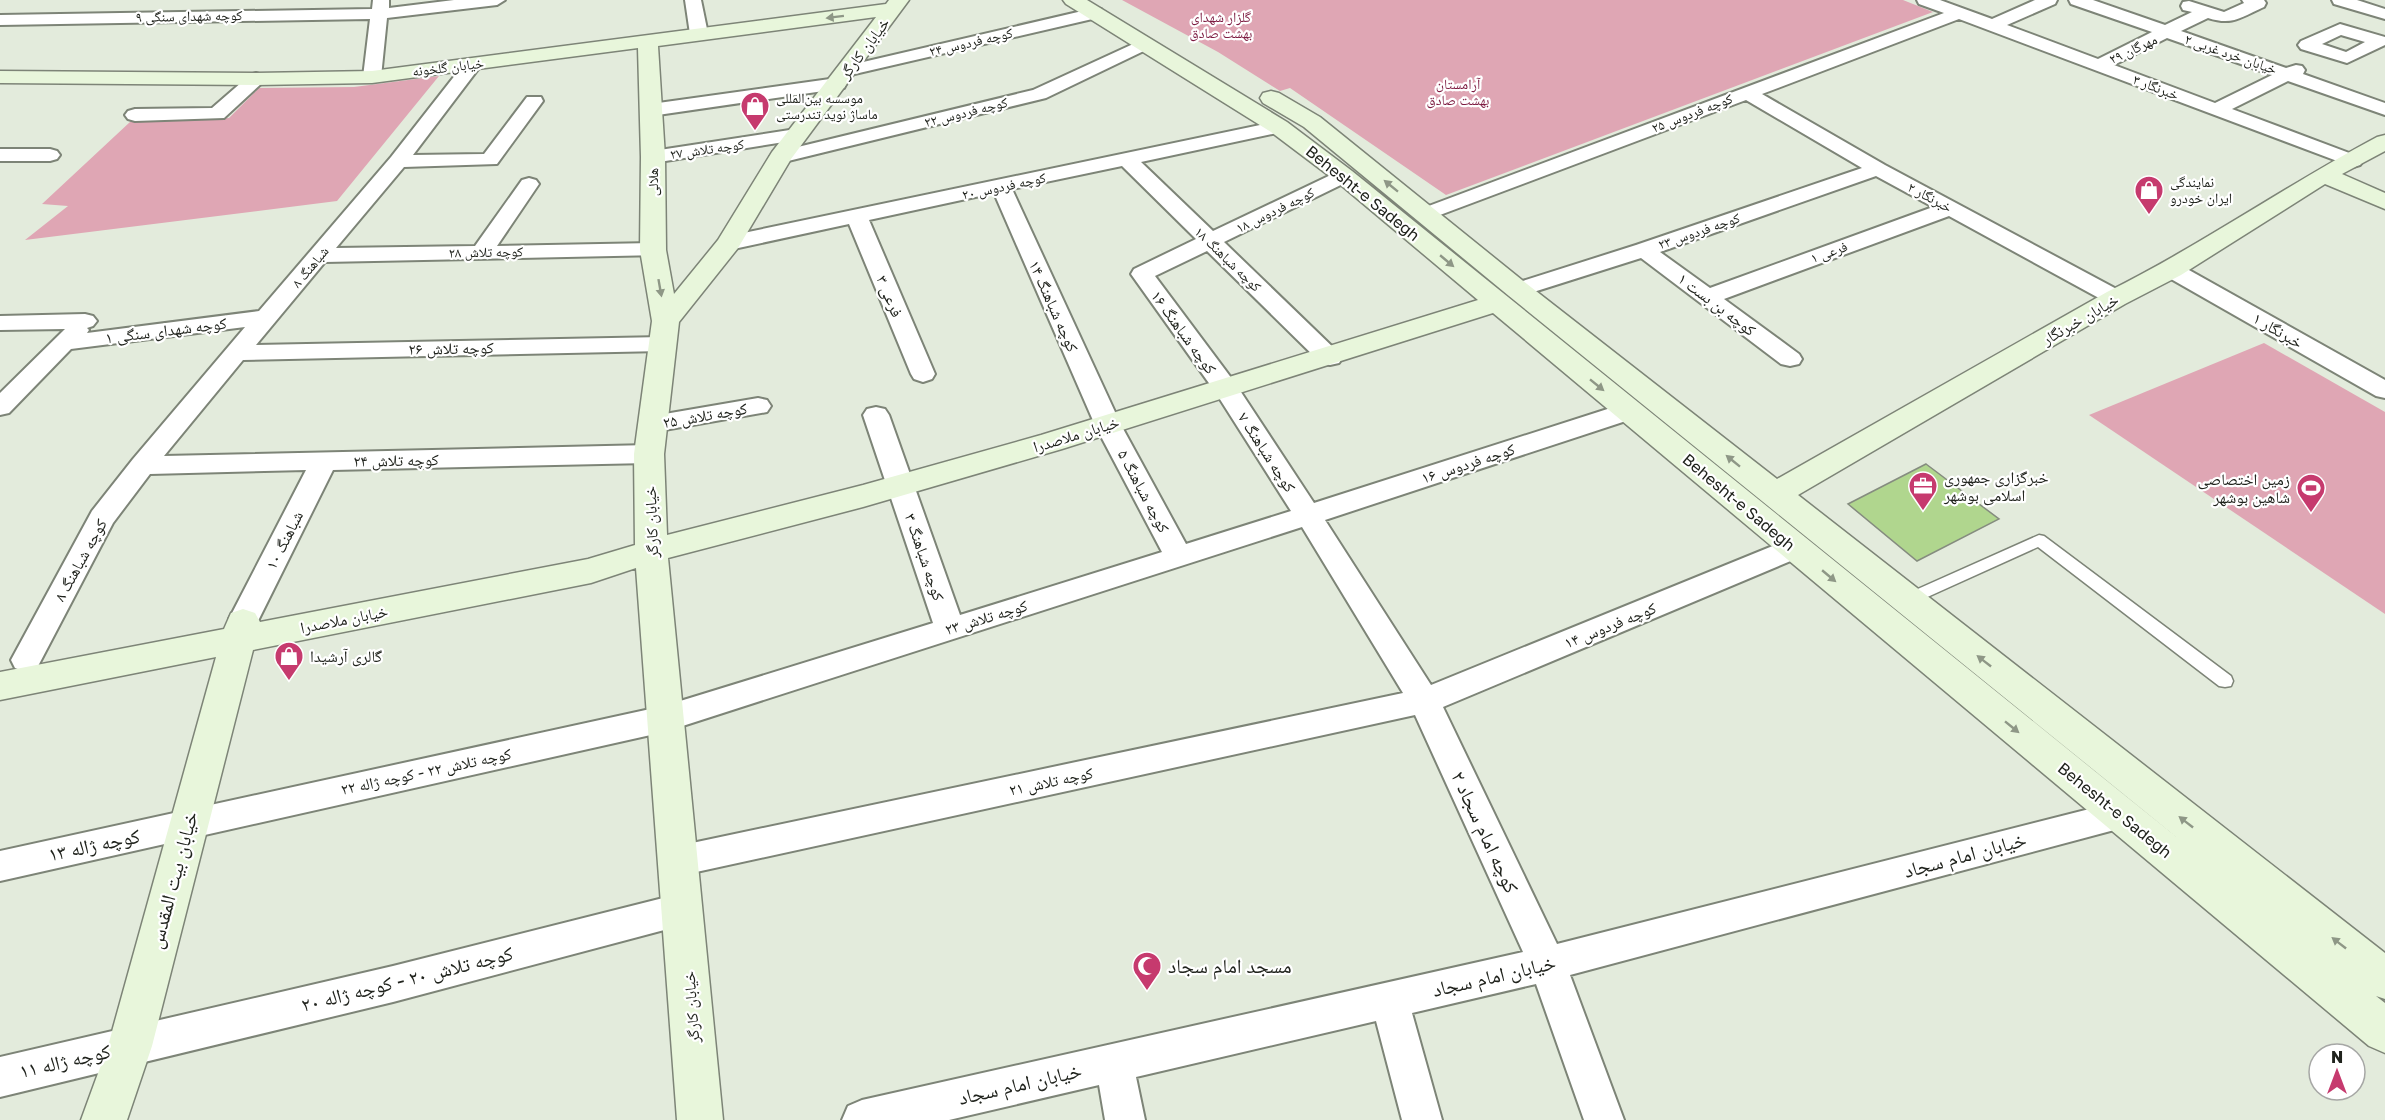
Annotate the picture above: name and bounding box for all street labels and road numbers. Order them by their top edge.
street label: کوچه شهدای سنگی ۹ [135,6,243,26]
street label: خیابان کارگر [834,13,894,84]
street label: کوچه فردوس ۲۴ [927,24,1015,60]
street label: مهرگان ۲۹ [2106,30,2160,68]
street label: خیابان خرد غربی ۲ [2182,30,2280,78]
street label: خیابان گلخونه [411,54,485,80]
street label: خبرنگار ۳ [2131,70,2182,104]
street label: کوچه فردوس ۲۵ [1649,89,1735,137]
street label: کوچه فردوس ۲۲ [922,93,1010,131]
street label: کوچه تلاش ۲۷ [669,135,745,163]
street label: Behesht-e Sadegh [1302,141,1424,245]
street label: هلالی [644,168,662,196]
street label: کوچه فردوس ۲۰ [960,168,1048,204]
street label: خبرنگار ۲ [1905,178,1955,216]
street label: کوچه فردوس ۱۸ [1233,183,1317,237]
street label: کوچه فردوس ۲۳ [1656,209,1742,253]
street label: کوچه شباهنگ ۱۸ [1191,223,1265,296]
street label: فرعی ۱ [1808,237,1850,267]
street label: کوچه تلاش ۲۸ [448,242,524,262]
street label: شباهنگ ۸ [287,243,332,291]
street label: کوچه شباهنگ ۱۴ [1025,257,1083,355]
street label: کوچه بن بست ۱ [1673,268,1760,341]
street label: فرعی ۳ [871,272,908,320]
street label: کوچه شباهنگ ۱۶ [1147,286,1221,378]
street label: خیابان خبرنگار [2037,289,2122,350]
street label: خبرنگار ۱ [2249,308,2307,352]
street label: کوچه شهدای سنگی ۱ [104,313,228,348]
street label: کوچه تلاش ۲۶ [408,337,494,360]
street label: کوچه تلاش ۲۵ [661,398,749,433]
street label: کوچه شباهنگ ۷ [1234,408,1300,496]
street label: خیابان ملاصدرا [1031,411,1122,458]
street label: کوچه فردوس ۱۶ [1419,438,1518,489]
street label: کوچه شباهنگ ۵ [1114,446,1174,536]
street label: کوچه تلاش ۲۴ [353,449,439,472]
street label: Behesht-e Sadegh [1679,449,1799,555]
street label: خیابان کارگر [640,486,663,559]
street label: شباهنگ ۱۰ [261,507,307,573]
street label: کوچه شباهنگ ۳ [901,511,949,604]
street label: کوچه شباهنگ ۸ [49,515,111,605]
street label: کوچه تلاش ۲۳ [942,595,1030,640]
street label: کوچه فردوس ۱۴ [1561,597,1660,653]
street label: خیابان ملاصدرا [298,601,390,638]
street label: کوچه تلاش ۲۲ - کوچه ژاله ۲۲ [339,743,514,800]
street label: Behesht-e Sadegh [2054,758,2176,862]
street label: کوچه تلاش ۲۱ [1007,762,1095,801]
street label: کوچه امام سجاد ۲ [1444,767,1525,898]
street label: خیابان بیت المقدس [142,808,203,951]
street label: کوچه ژاله ۱۳ [46,823,142,866]
street label: خیابان امام سجاد [1901,826,2030,885]
street label: کوچه تلاش ۲۰ - کوچه ژاله ۲۰ [298,940,515,1017]
street label: خیابان امام سجاد [1430,949,1559,1004]
street label: خیابان کارگر [679,970,705,1044]
street label: کوچه ژاله ۱۱ [17,1038,113,1083]
street label: خیابان امام سجاد [956,1057,1085,1112]

